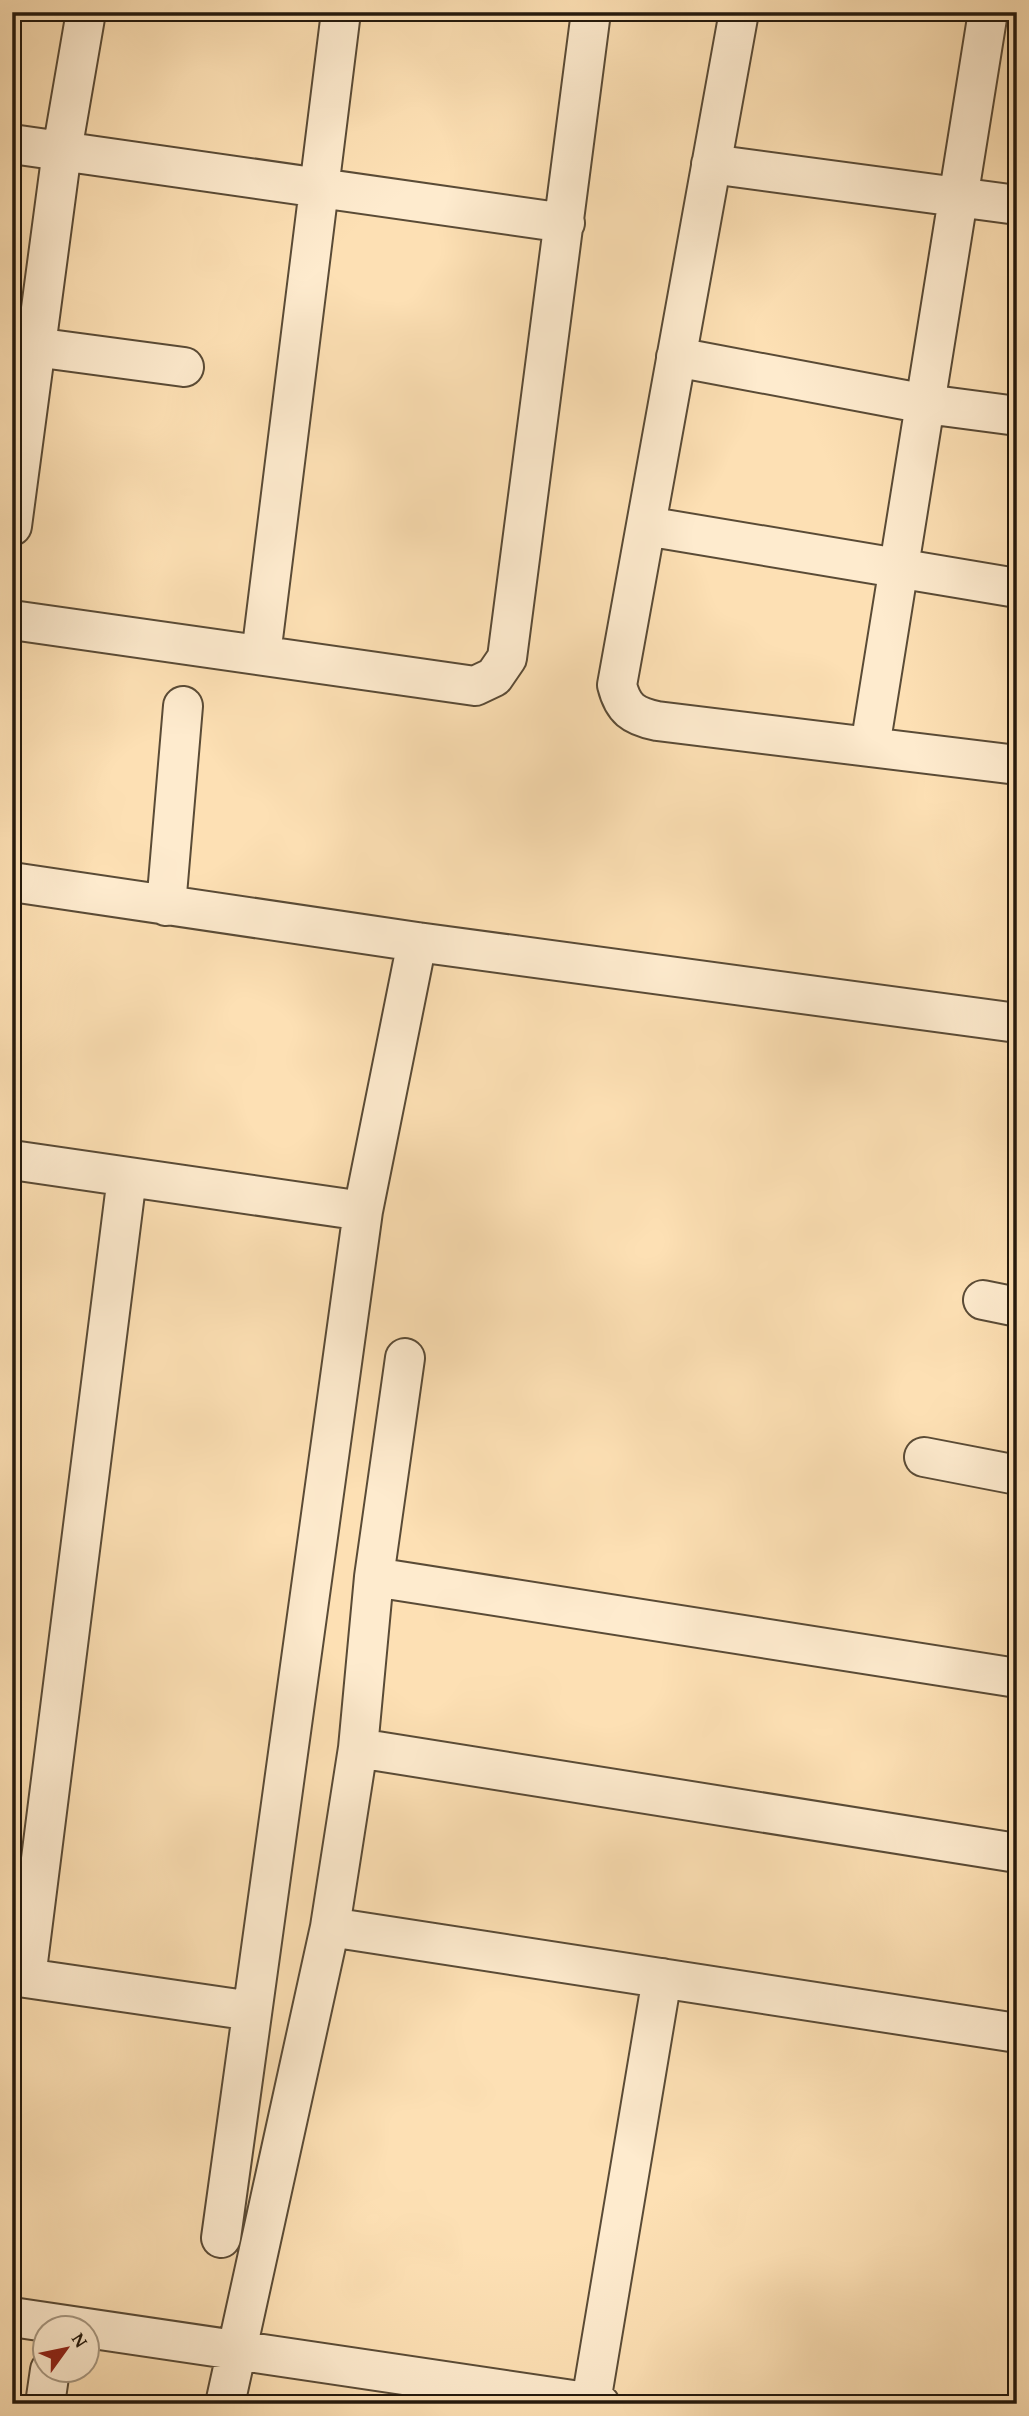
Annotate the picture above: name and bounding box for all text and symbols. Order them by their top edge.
north arrow [32,2314,102,2384]
text: N [65,2327,96,2353]

